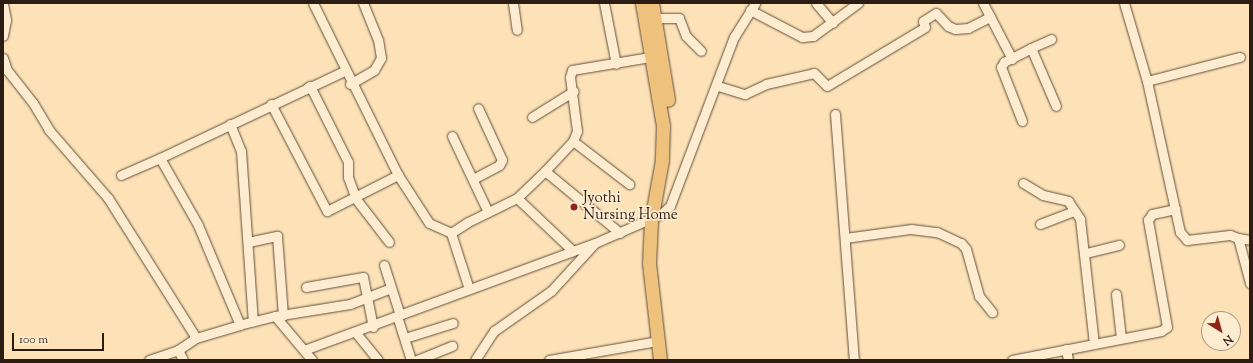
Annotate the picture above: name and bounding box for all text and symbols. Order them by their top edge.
place label: Jyothi Nursing Home [583,189,678,224]
marker: Jyothi Nursing Home [568,201,580,213]
north arrow [1201,311,1241,351]
scale bar [14,325,106,351]
text: 100 m [19,331,48,349]
text: N [1219,331,1236,349]

